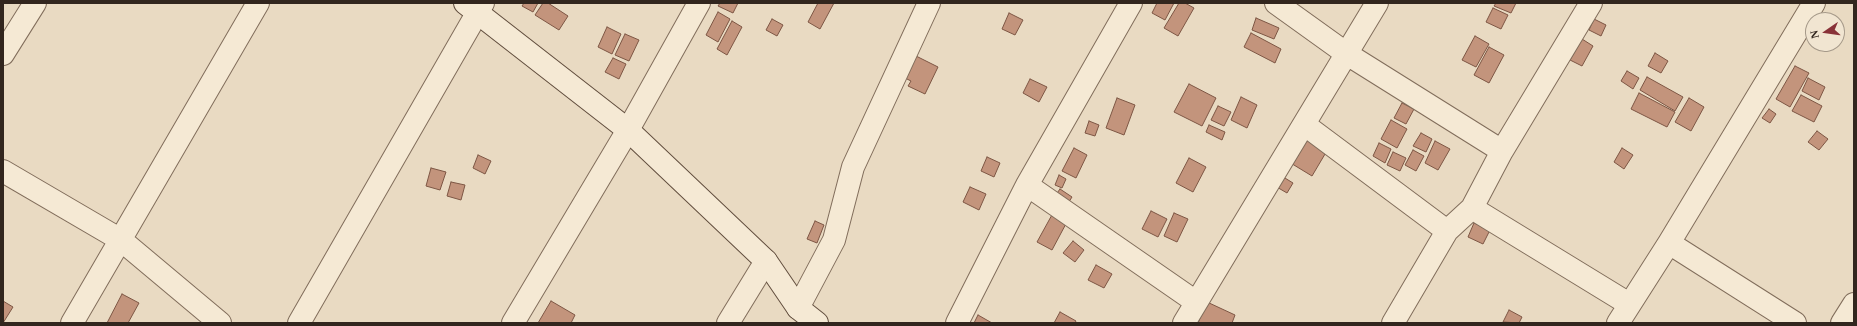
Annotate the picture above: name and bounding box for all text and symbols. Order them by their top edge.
north arrow [1805,12,1845,52]
text: N [1808,29,1821,40]

